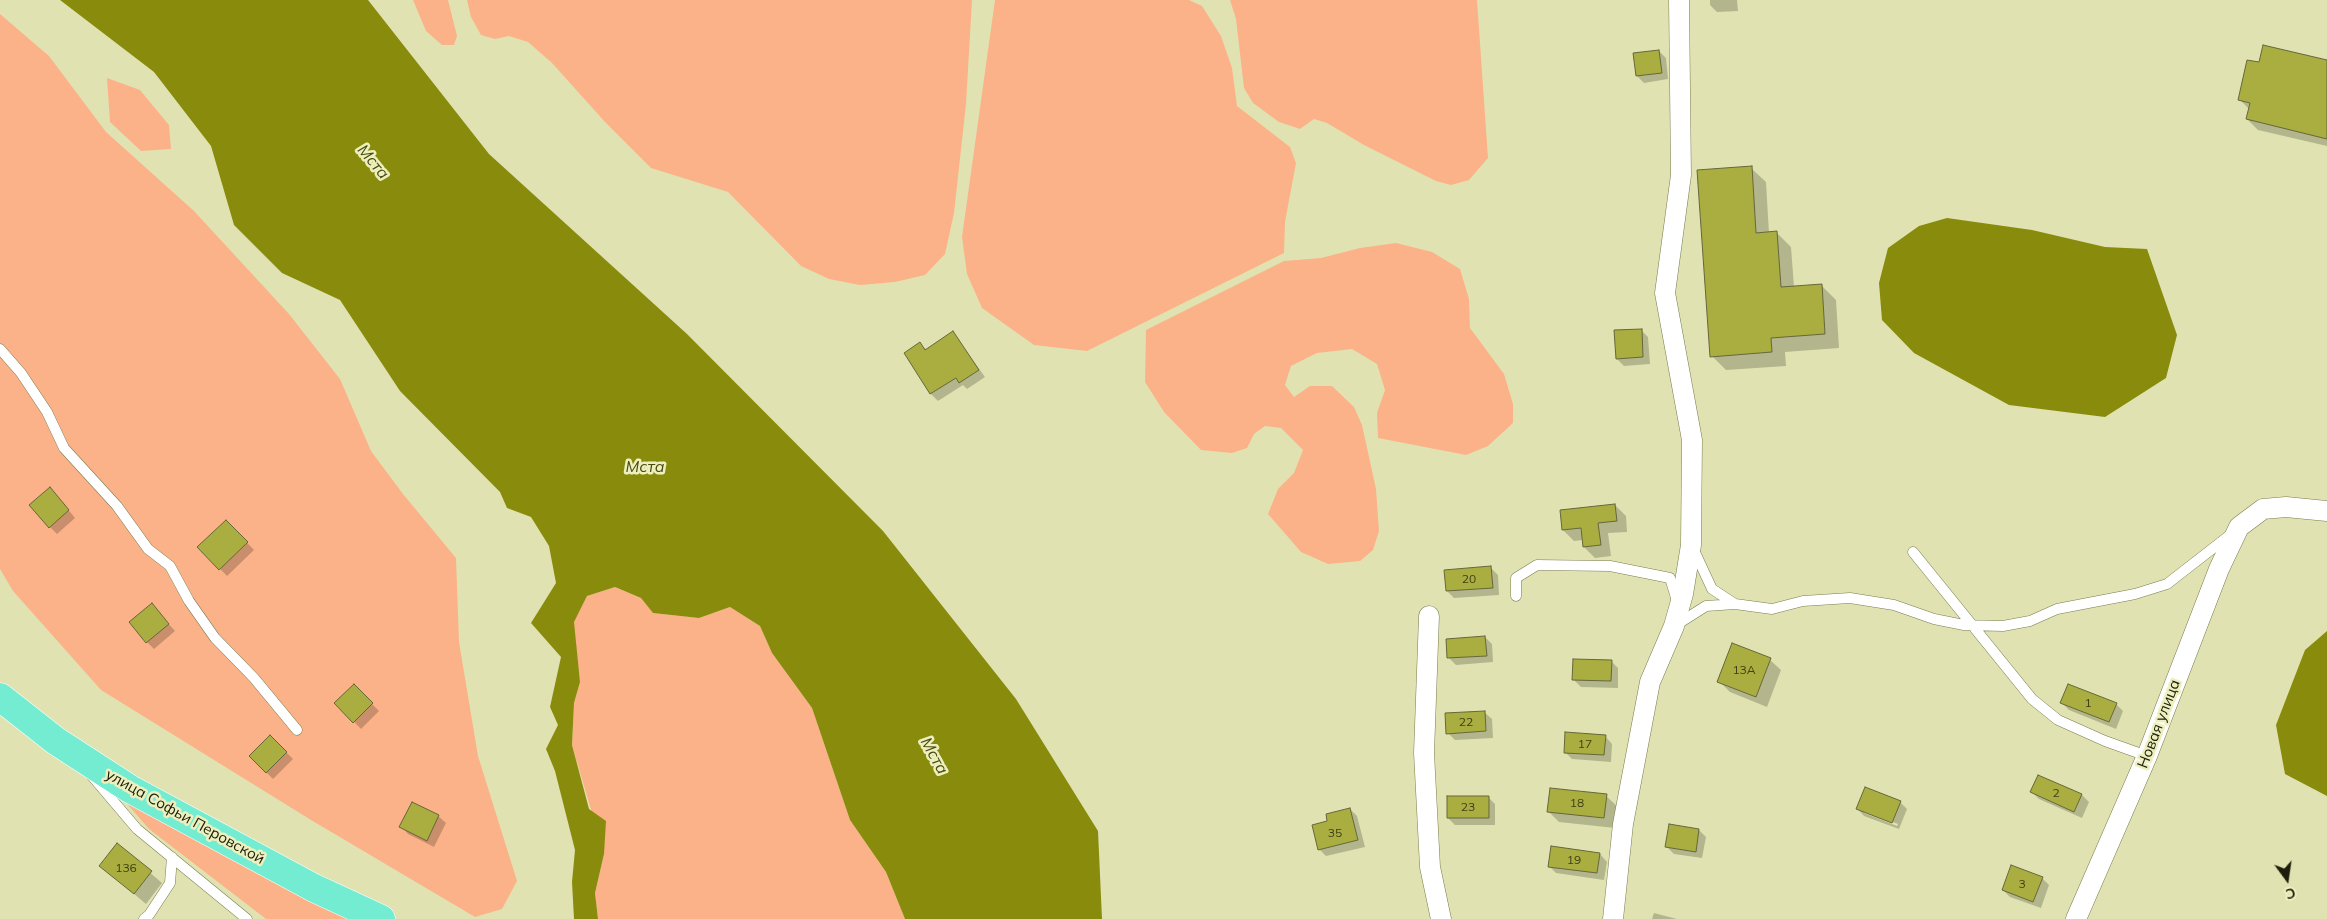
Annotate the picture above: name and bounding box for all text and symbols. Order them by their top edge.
water label: Мста [353,141,393,183]
water label: Мста [626,457,664,477]
house number: 20 [1462,572,1476,586]
house number: 13А [1732,663,1756,677]
street label: Новая улица [2134,677,2184,771]
house number: 1 [2084,696,2092,710]
house number: 22 [1459,715,1473,729]
water label: Мста [916,734,952,778]
house number: 17 [1578,737,1592,751]
street label: улица Софьи Перовской [102,766,268,868]
house number: 2 [2052,786,2060,800]
house number: 18 [1570,796,1584,810]
house number: 23 [1461,800,1475,814]
house number: 35 [1328,826,1342,840]
house number: 19 [1567,853,1581,867]
north arrow [2262,854,2312,904]
house number: 136 [115,861,137,875]
house number: 3 [2018,877,2026,891]
text: С [2284,884,2297,903]

